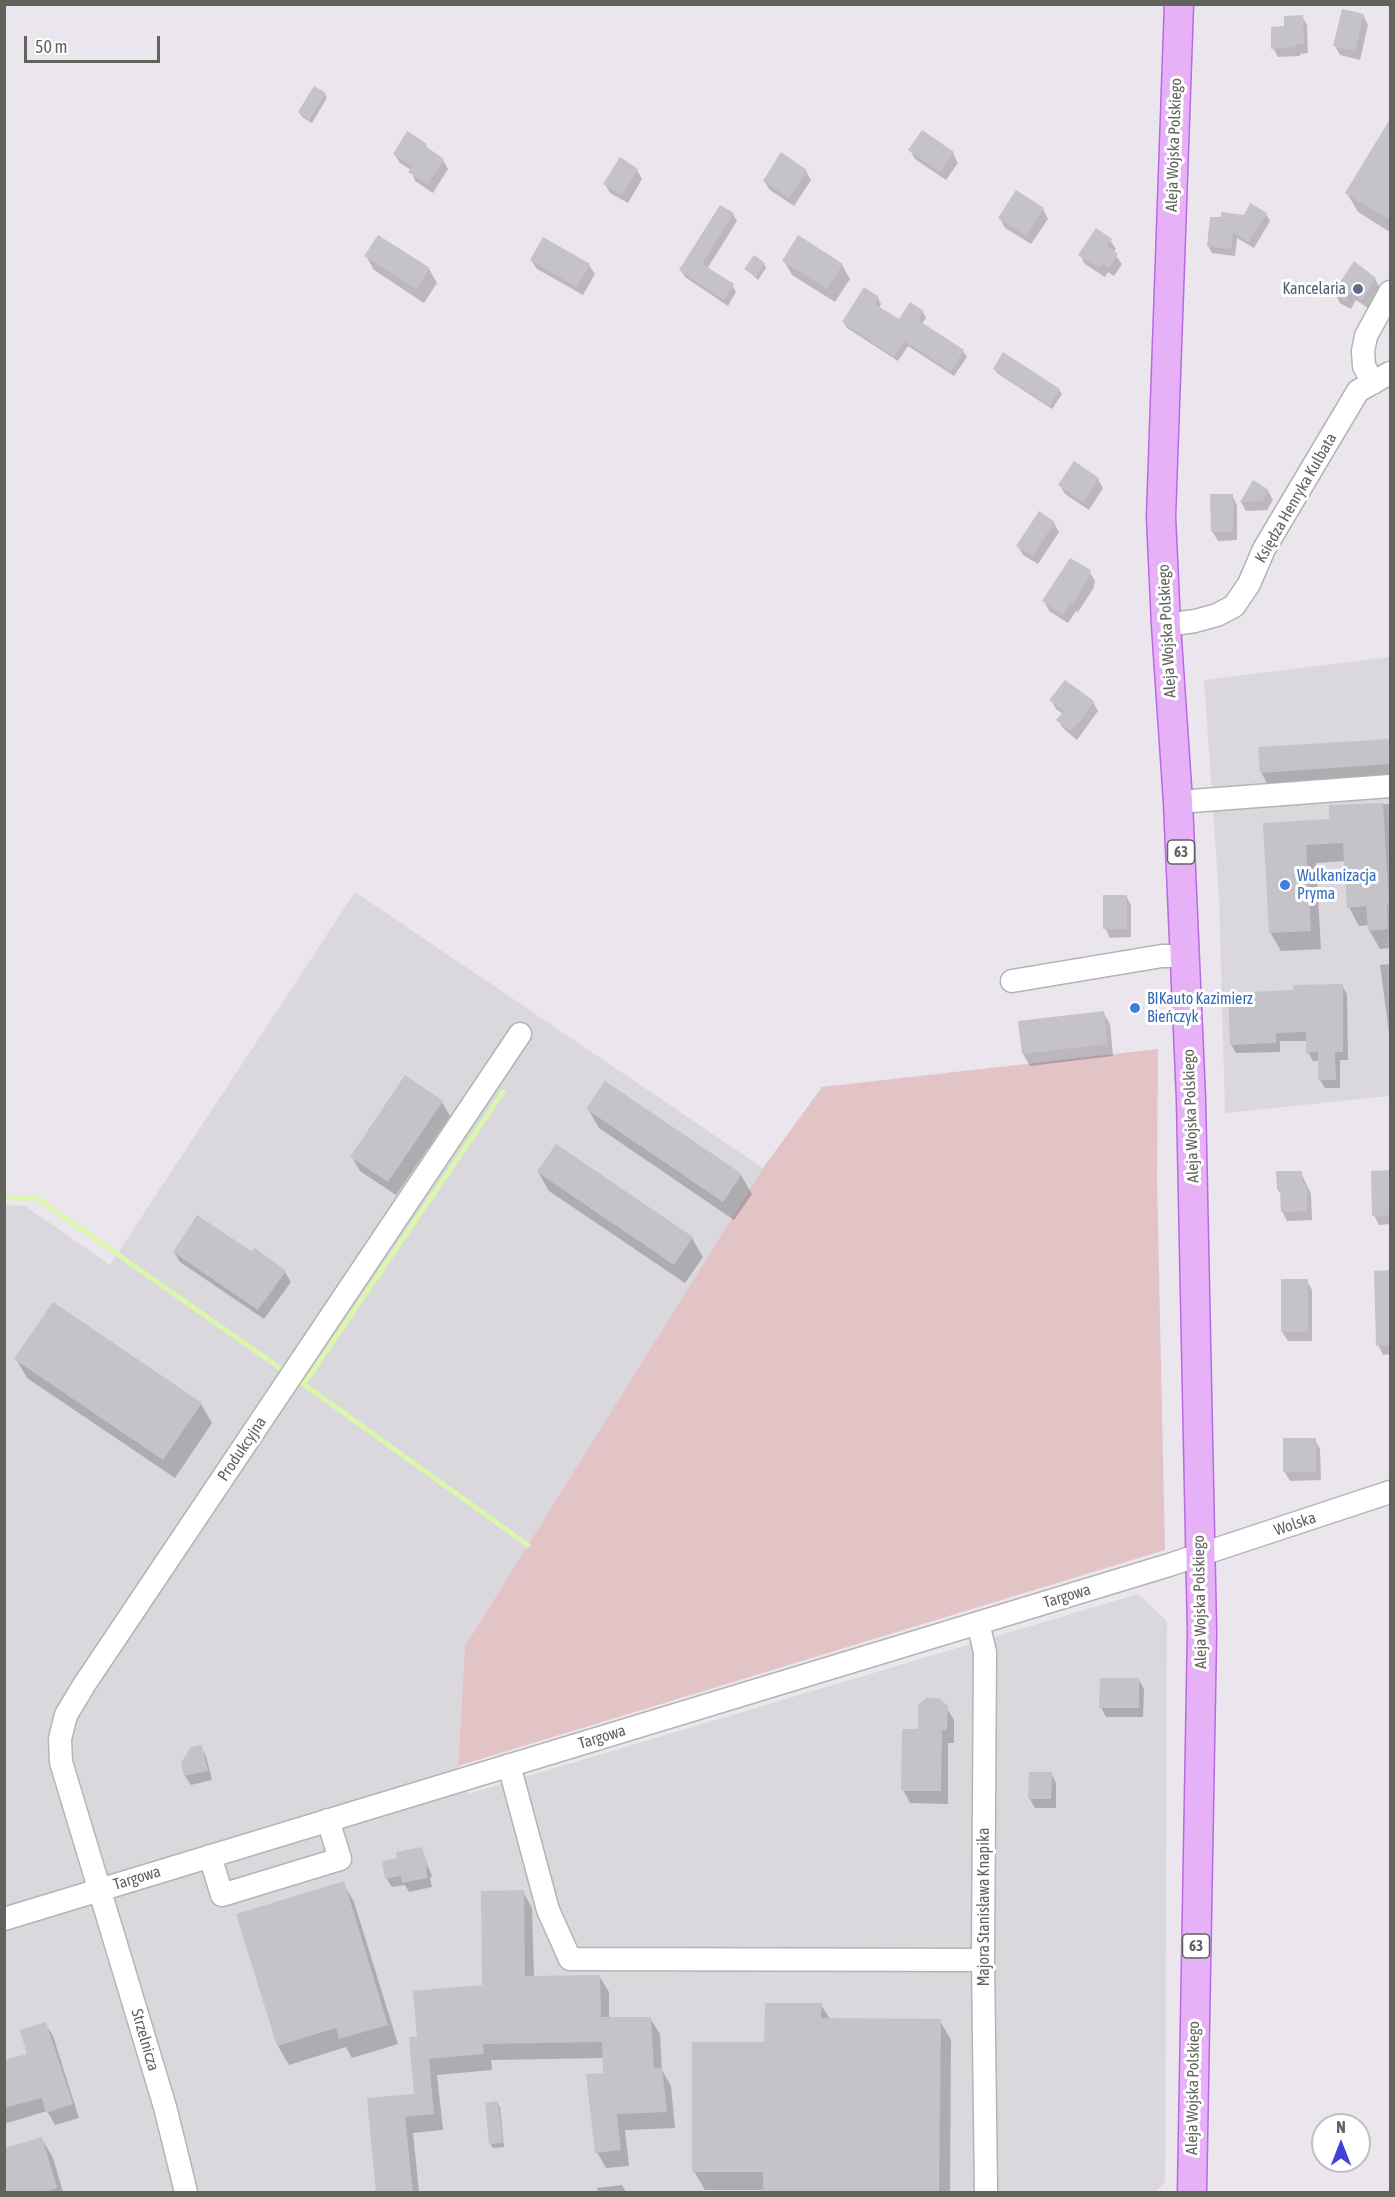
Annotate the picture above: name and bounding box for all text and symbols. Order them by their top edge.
scale bar [27,24,164,62]
text: 50 m [35,36,67,57]
street label: Aleja Wojska Polskiego [1162,78,1186,212]
place label: Kancelaria [1283,279,1346,299]
marker: Kancelaria [1351,282,1365,296]
street label: Księdza Henryka Kulbata [1251,430,1341,566]
street label: Aleja Wojska Polskiego [1154,564,1180,698]
road number: 63 [1168,840,1194,864]
place label: Wulkanizacja Pryma [1297,866,1376,904]
marker: Wulkanizacja Pryma [1278,878,1292,892]
place label: BIKauto Kazimierz Bieńczyk [1147,989,1253,1027]
marker: BIKauto Kazimierz Bieńczyk [1128,1001,1142,1015]
street label: Aleja Wojska Polskiego [1179,1049,1203,1183]
street label: Produkcyjna [213,1413,271,1485]
street label: Wolska [1272,1508,1318,1540]
street label: Aleja Wojska Polskiego [1189,1535,1211,1669]
street label: Targowa [1041,1580,1093,1612]
street label: Targowa [576,1721,628,1753]
street label: Majora Stanisława Knapika [974,1828,994,1986]
street label: Targowa [111,1862,163,1894]
road number: 63 [1182,1934,1210,1958]
street label: Strzelnicza [127,2007,163,2073]
street label: Aleja Wojska Polskiego [1182,2021,1204,2155]
north arrow [1311,2113,1371,2173]
text: N [1336,2118,1346,2136]

